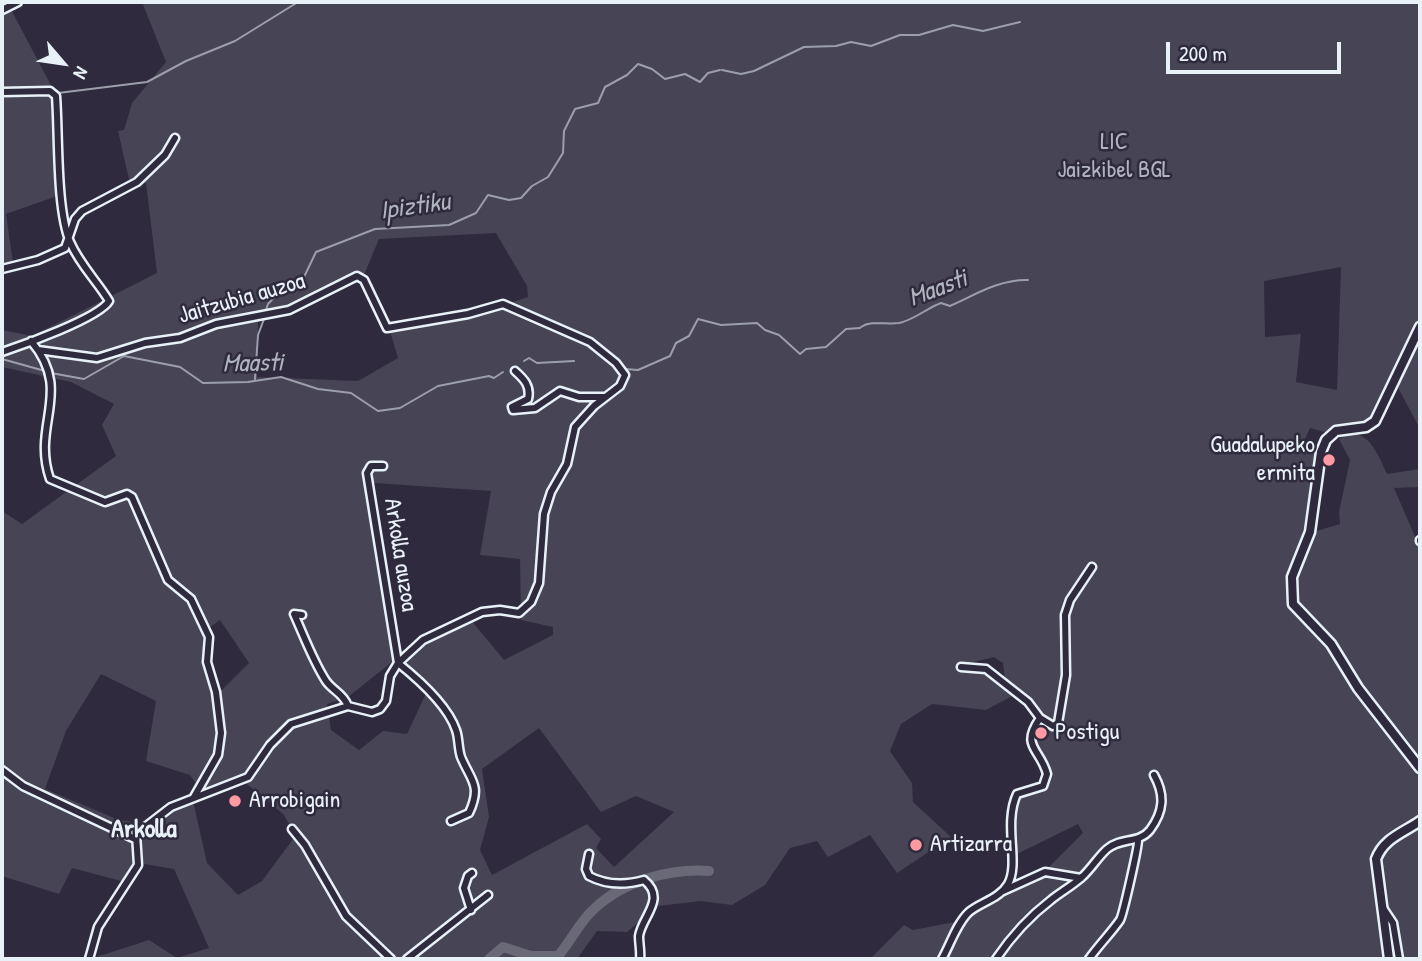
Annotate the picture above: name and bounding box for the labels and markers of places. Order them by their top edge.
place label: Guadalupeko ermita [1210,432,1315,488]
marker: Guadalupeko ermita [1321,452,1337,468]
place label: Postigu [1055,719,1119,747]
marker: Postigu [1033,725,1049,741]
place label: Arrobigain [249,787,340,815]
marker: Arrobigain [227,793,243,809]
place label: Artizarra [930,831,1012,859]
marker: Artizarra [908,837,924,853]

